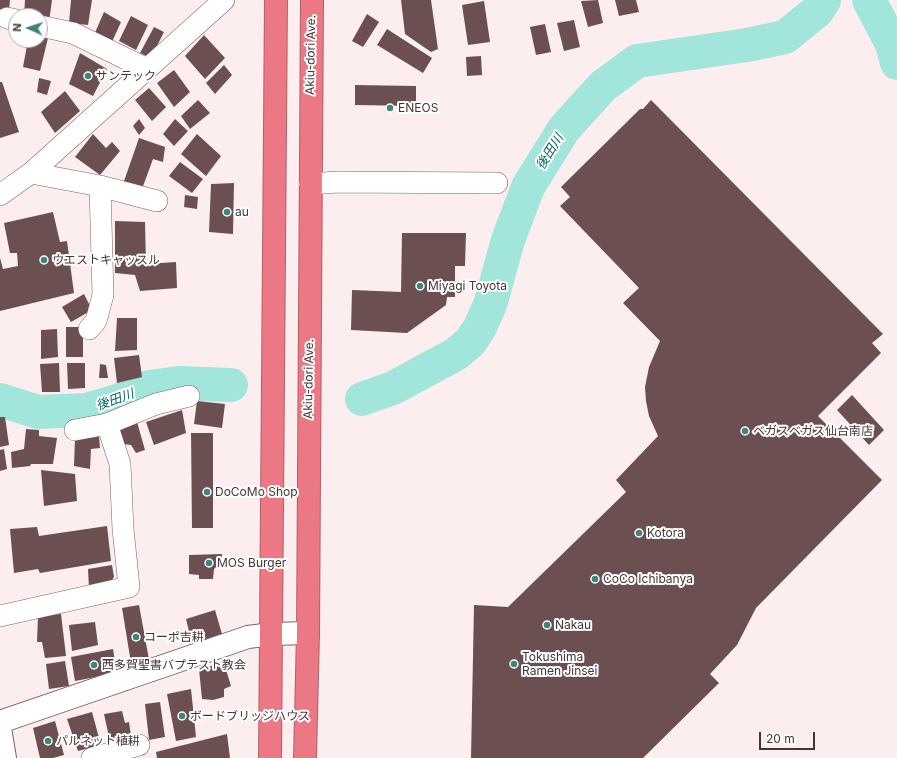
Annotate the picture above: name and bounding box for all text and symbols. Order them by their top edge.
north arrow [8,8,48,48]
street label: Akiu-dori Ave. [303,15,319,95]
text: N [10,23,24,32]
place label: サンテック [96,69,156,83]
marker: サンテック [83,71,93,81]
place label: ENEOS [398,101,438,115]
marker: ENEOS [385,103,395,113]
water label: 後田川 [533,131,567,173]
place label: au [235,205,249,219]
marker: au [222,207,232,217]
place label: ウエストキャッスル [52,253,160,267]
marker: ウエストキャッスル [39,255,49,265]
place label: Miyagi Toyota [428,279,507,293]
marker: Miyagi Toyota [415,281,425,291]
street label: Akiu-dori Ave. [301,339,317,419]
water label: 後田川 [94,386,136,414]
place label: ベガスベガス仙台南店 [753,424,873,438]
marker: ベガスベガス仙台南店 [740,426,750,436]
place label: DoCoMo Shop [215,485,298,499]
marker: DoCoMo Shop [202,487,212,497]
place label: Kotora [647,526,684,540]
marker: Kotora [634,528,644,538]
place label: MOS Burger [217,556,286,570]
marker: MOS Burger [204,558,214,568]
place label: CoCo Ichibanya [603,572,693,586]
marker: CoCo Ichibanya [590,574,600,584]
place label: Nakau [555,618,591,632]
marker: Nakau [542,620,552,630]
place label: コーポ吉耕 [144,630,204,644]
marker: コーポ吉耕 [131,632,141,642]
place label: Tokushima Ramen Jinsei [522,650,597,678]
place label: 西多賀聖書バプテスト教会 [102,658,246,672]
marker: Tokushima Ramen Jinsei [509,659,519,669]
marker: 西多賀聖書バプテスト教会 [89,660,99,670]
place label: ボードブリッジハウス [190,709,310,723]
marker: ボードブリッジハウス [177,711,187,721]
scale bar [761,724,817,750]
text: 20 m [766,731,795,746]
place label: パルネット植耕 [56,734,140,748]
marker: パルネット植耕 [43,736,53,746]

